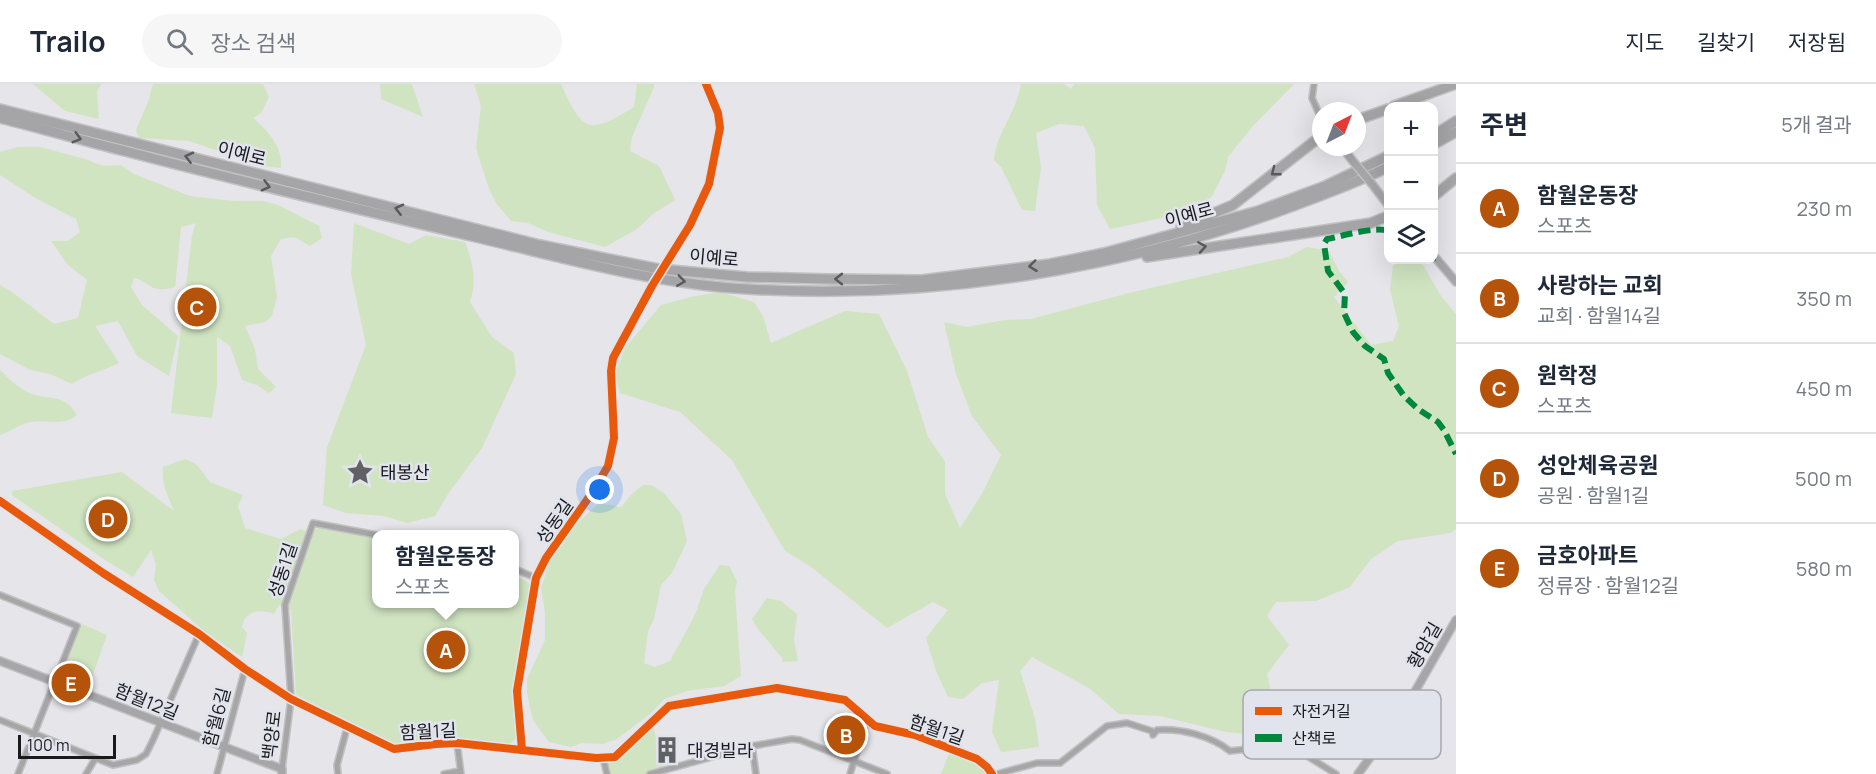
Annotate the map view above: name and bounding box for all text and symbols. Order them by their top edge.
search box [142,14,562,68]
text: Trailo [30,22,106,60]
icon: search [163,25,196,58]
text: 장소 검색 [211,28,296,58]
text: 지도 [1625,28,1664,56]
text: 길찾기 [1697,28,1755,56]
text: 저장됨 [1788,28,1846,56]
north arrow [1312,102,1366,156]
map controls [1384,102,1438,264]
button: + [1384,102,1438,156]
text: 주변 [1480,106,1528,142]
text: 5개 결과 [1781,111,1852,138]
one-way arrow [71,131,82,143]
street label: 이예로 [215,135,269,171]
one-way arrow [185,152,195,164]
button: − [1384,156,1438,210]
one-way arrow [1271,165,1282,176]
one-way arrow [261,179,271,192]
text: 함월운동장 [1537,180,1638,210]
text: A [1493,195,1506,222]
text: 230 m [1796,195,1852,222]
street label: 이예로 [1162,196,1216,232]
one-way arrow [394,204,404,217]
button: layers [1384,210,1438,264]
text: 스포츠 [1537,212,1592,239]
one-way arrow [1198,242,1207,254]
street label: 이예로 [688,243,740,271]
one-way arrow [1028,259,1038,271]
text: 사랑하는 교회 [1537,270,1663,300]
one-way arrow [834,273,843,285]
one-way arrow [677,274,686,287]
pin: C [178,284,216,330]
text: B [1493,285,1506,312]
text: 350 m [1796,285,1852,312]
text: 교회 · 함월14길 [1537,302,1661,329]
text: 원학정 [1537,360,1598,390]
text: C [1492,375,1507,402]
text: 450 m [1796,375,1852,402]
text: 스포츠 [1537,392,1592,419]
text: 성안체육공원 [1537,450,1658,480]
place icon: 태봉산 [345,457,375,487]
place label: 태봉산 [380,460,430,484]
text: D [1492,465,1507,492]
text: 500 m [1795,465,1852,492]
your location [585,475,614,504]
text: 공원 · 함월1길 [1537,482,1649,509]
street label: 성동길 [530,494,578,548]
pin: D [88,496,128,542]
popup [372,530,519,608]
street label: 성동1길 [262,539,302,601]
text: 금호아파트 [1537,540,1638,570]
text: 함월운동장 [395,541,496,571]
text: E [1494,555,1505,582]
text: 580 m [1796,555,1852,582]
text: 정류장 · 함월12길 [1537,572,1679,599]
text: 스포츠 [395,573,450,600]
street label: 황암길 [1401,617,1447,673]
pin: A [426,628,466,672]
pin: E [52,660,90,706]
street label: 함월12길 [111,677,183,725]
street label: 함월6길 [197,685,235,749]
legend [1243,690,1441,759]
text: 자전거길 [1292,700,1351,722]
street label: 함월1길 [906,708,968,750]
street label: 백양로 [256,709,286,761]
pin: B [826,712,866,758]
street label: 함월1길 [399,718,457,744]
text: 산책로 [1292,727,1336,749]
scale bar [18,732,116,760]
text: 100 m [27,734,70,756]
building icon: 대경빌라 [652,735,682,765]
place label: 대경빌라 [687,738,754,762]

